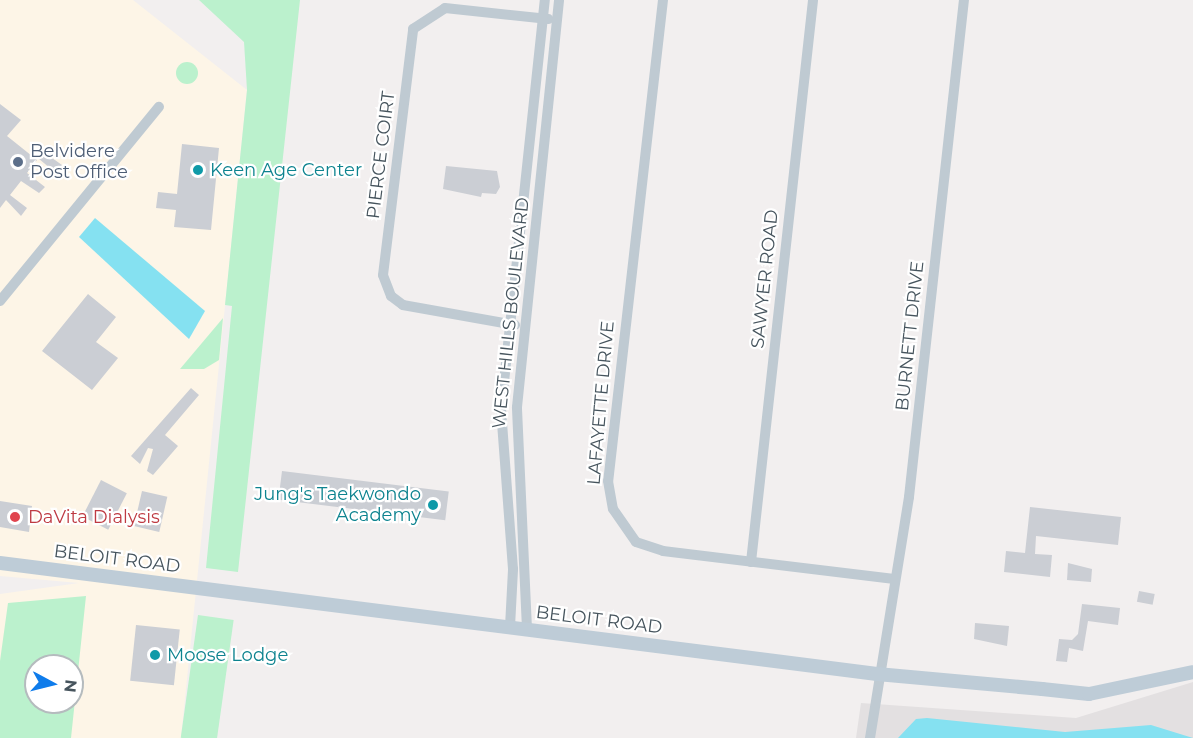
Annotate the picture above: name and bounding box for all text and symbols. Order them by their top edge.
street label: PIERCE COIRT [362,90,400,220]
place label: Belvidere Post Office [30,141,128,184]
marker: Belvidere Post Office [11,155,25,169]
place label: Keen Age Center [210,159,362,181]
marker: Keen Age Center [191,163,205,177]
street label: WEST HILLS BOULEVARD [488,196,534,430]
street label: SAWYER ROAD [747,208,783,350]
street label: BURNETT DRIVE [891,260,929,412]
street label: LAFAYETTE DRIVE [583,320,619,486]
place label: Jung's Taekwondo Academy [254,484,421,526]
marker: Jung's Taekwondo Academy [426,498,440,512]
place label: DaVita Dialysis [28,506,160,528]
marker: DaVita Dialysis [6,508,24,526]
street label: BELOIT ROAD [53,541,181,577]
street label: BELOIT ROAD [535,602,663,638]
place label: Moose Lodge [167,644,288,666]
marker: Moose Lodge [148,648,162,662]
north arrow [24,654,84,714]
text: N [60,678,81,694]

